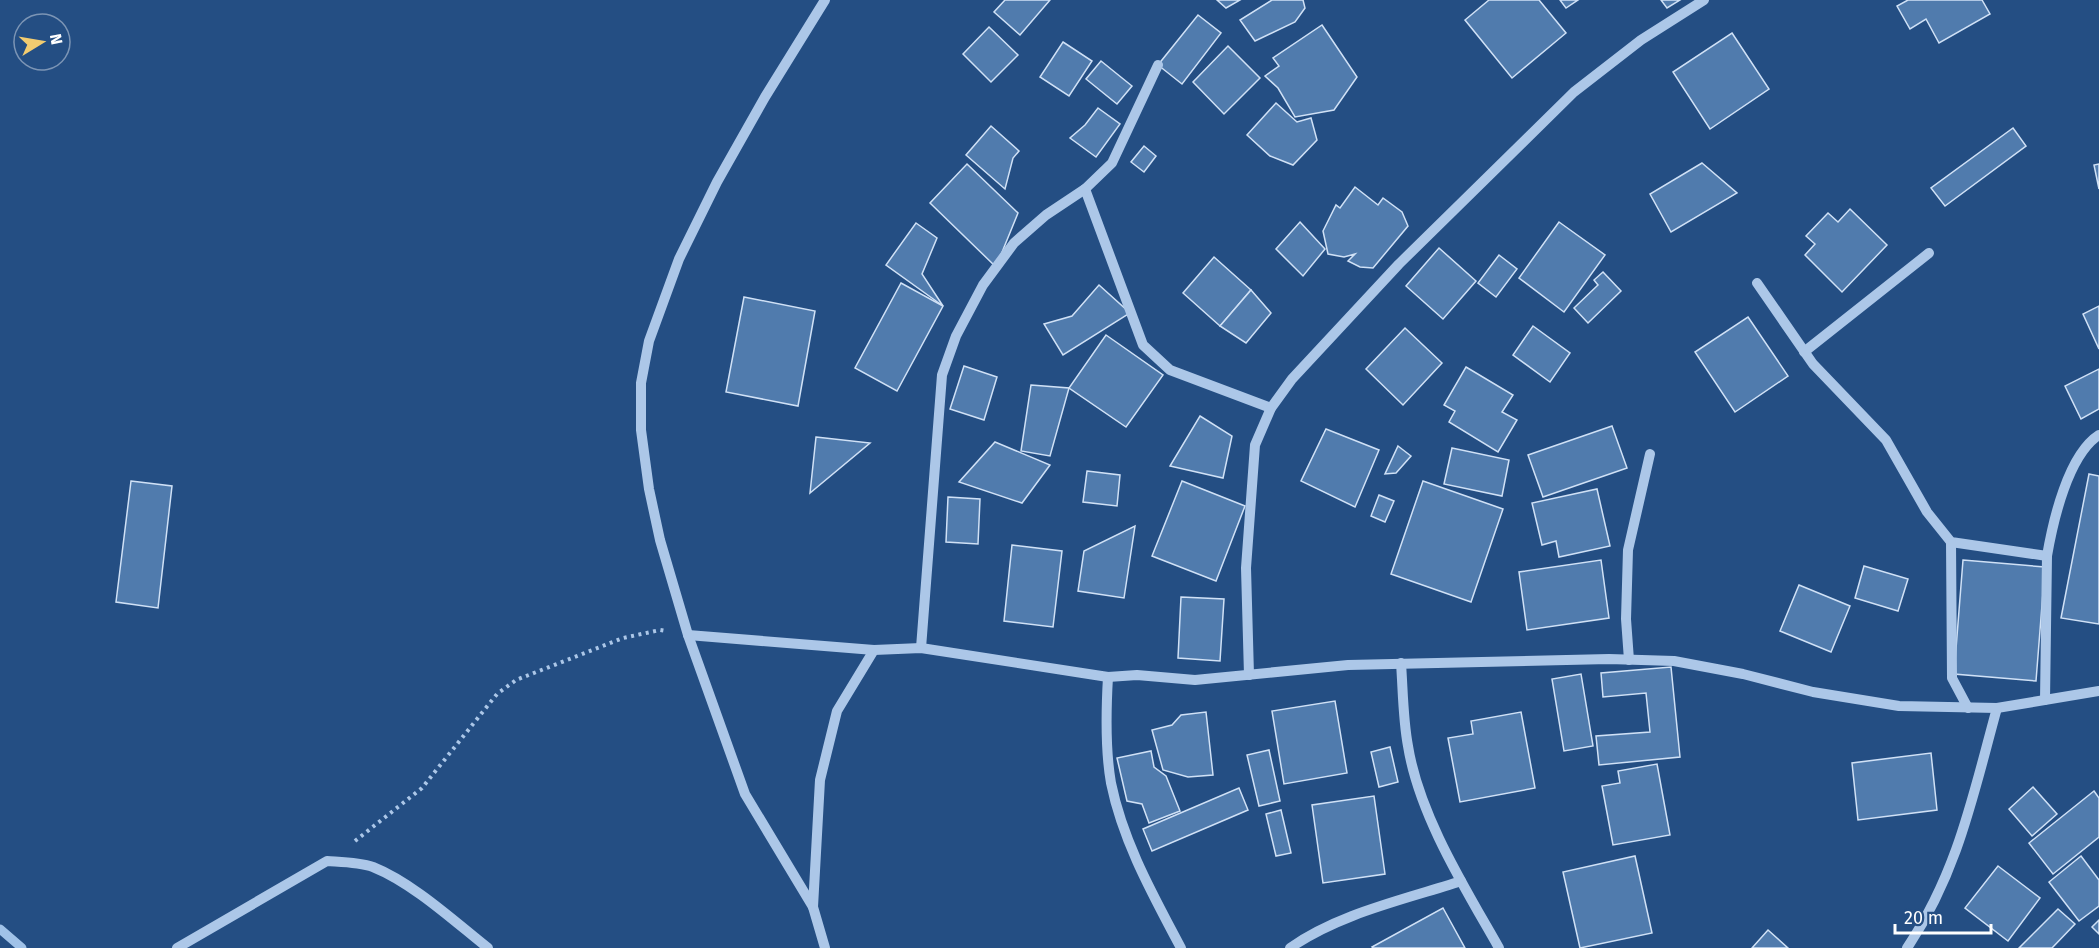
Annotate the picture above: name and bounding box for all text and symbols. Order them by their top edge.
north arrow [12,12,72,72]
text: N [46,32,67,46]
scale bar [1895,897,1991,935]
text: 20 m [1904,907,1943,929]

